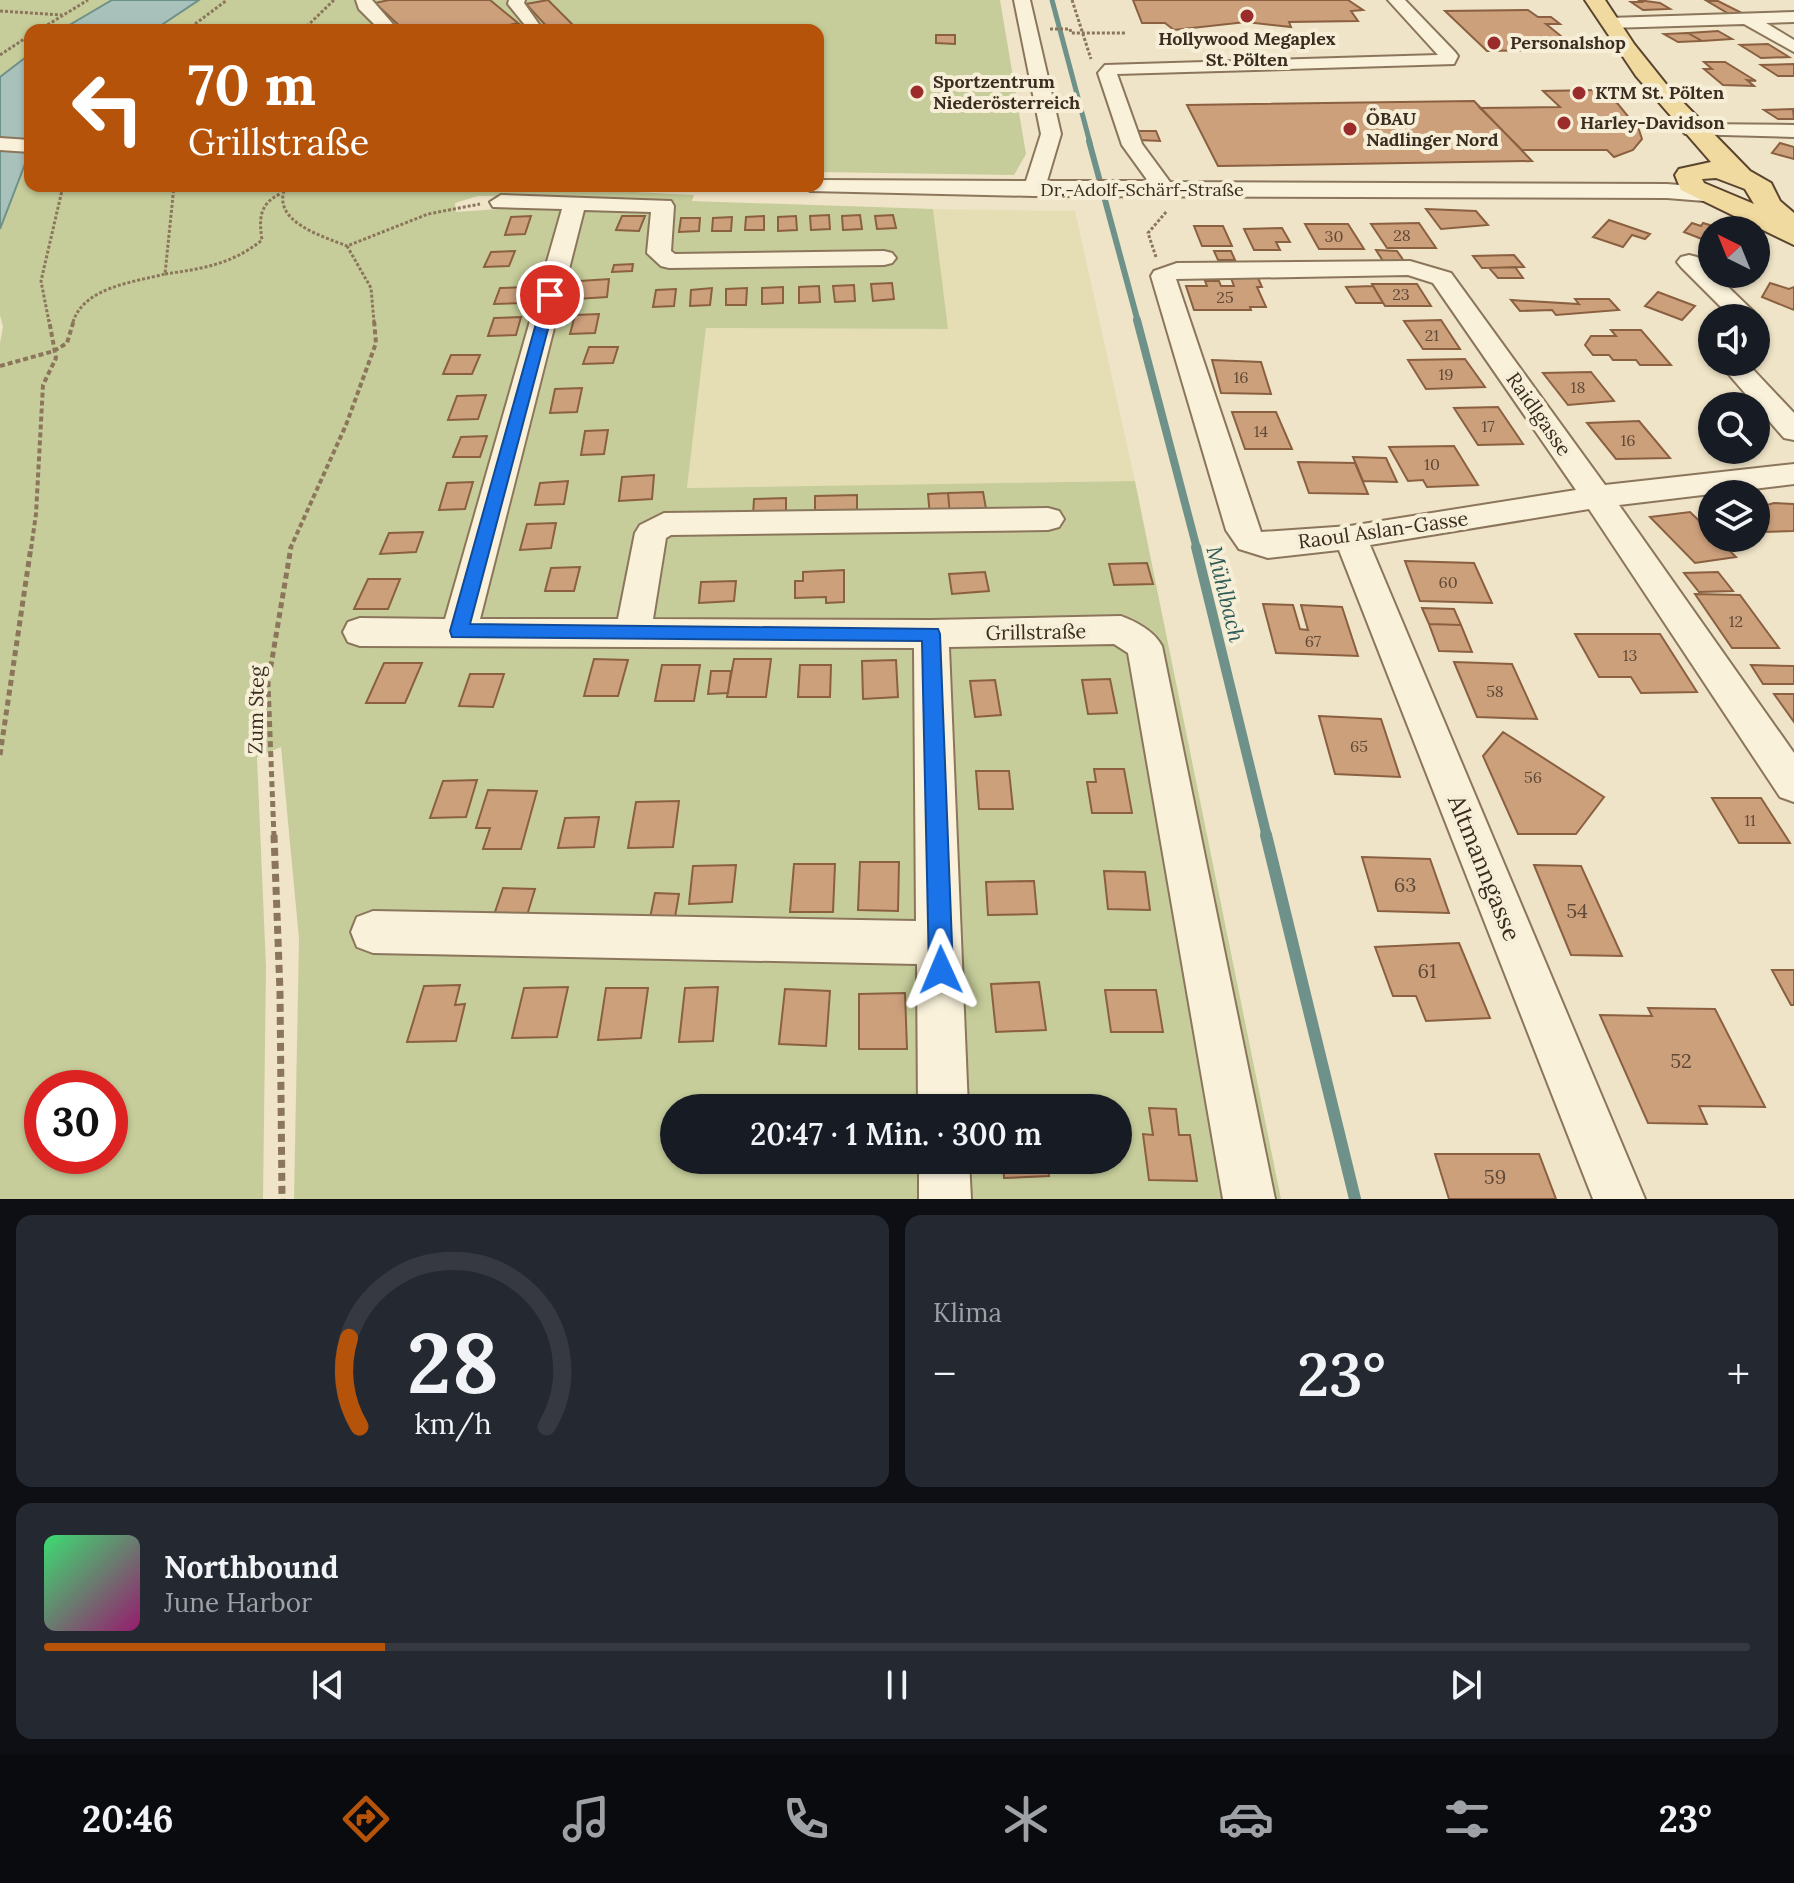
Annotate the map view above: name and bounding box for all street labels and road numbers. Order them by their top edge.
street label: Dr.-Adolf-Schärf-Straße [1040,178,1244,201]
street label: Raidlgasse [1501,367,1577,461]
street label: Raoul Aslan-Gasse [1296,505,1470,554]
street label: Grillstraße [985,618,1087,645]
street label: Zum Steg [242,665,269,754]
street label: Altmanngasse [1441,789,1528,945]

